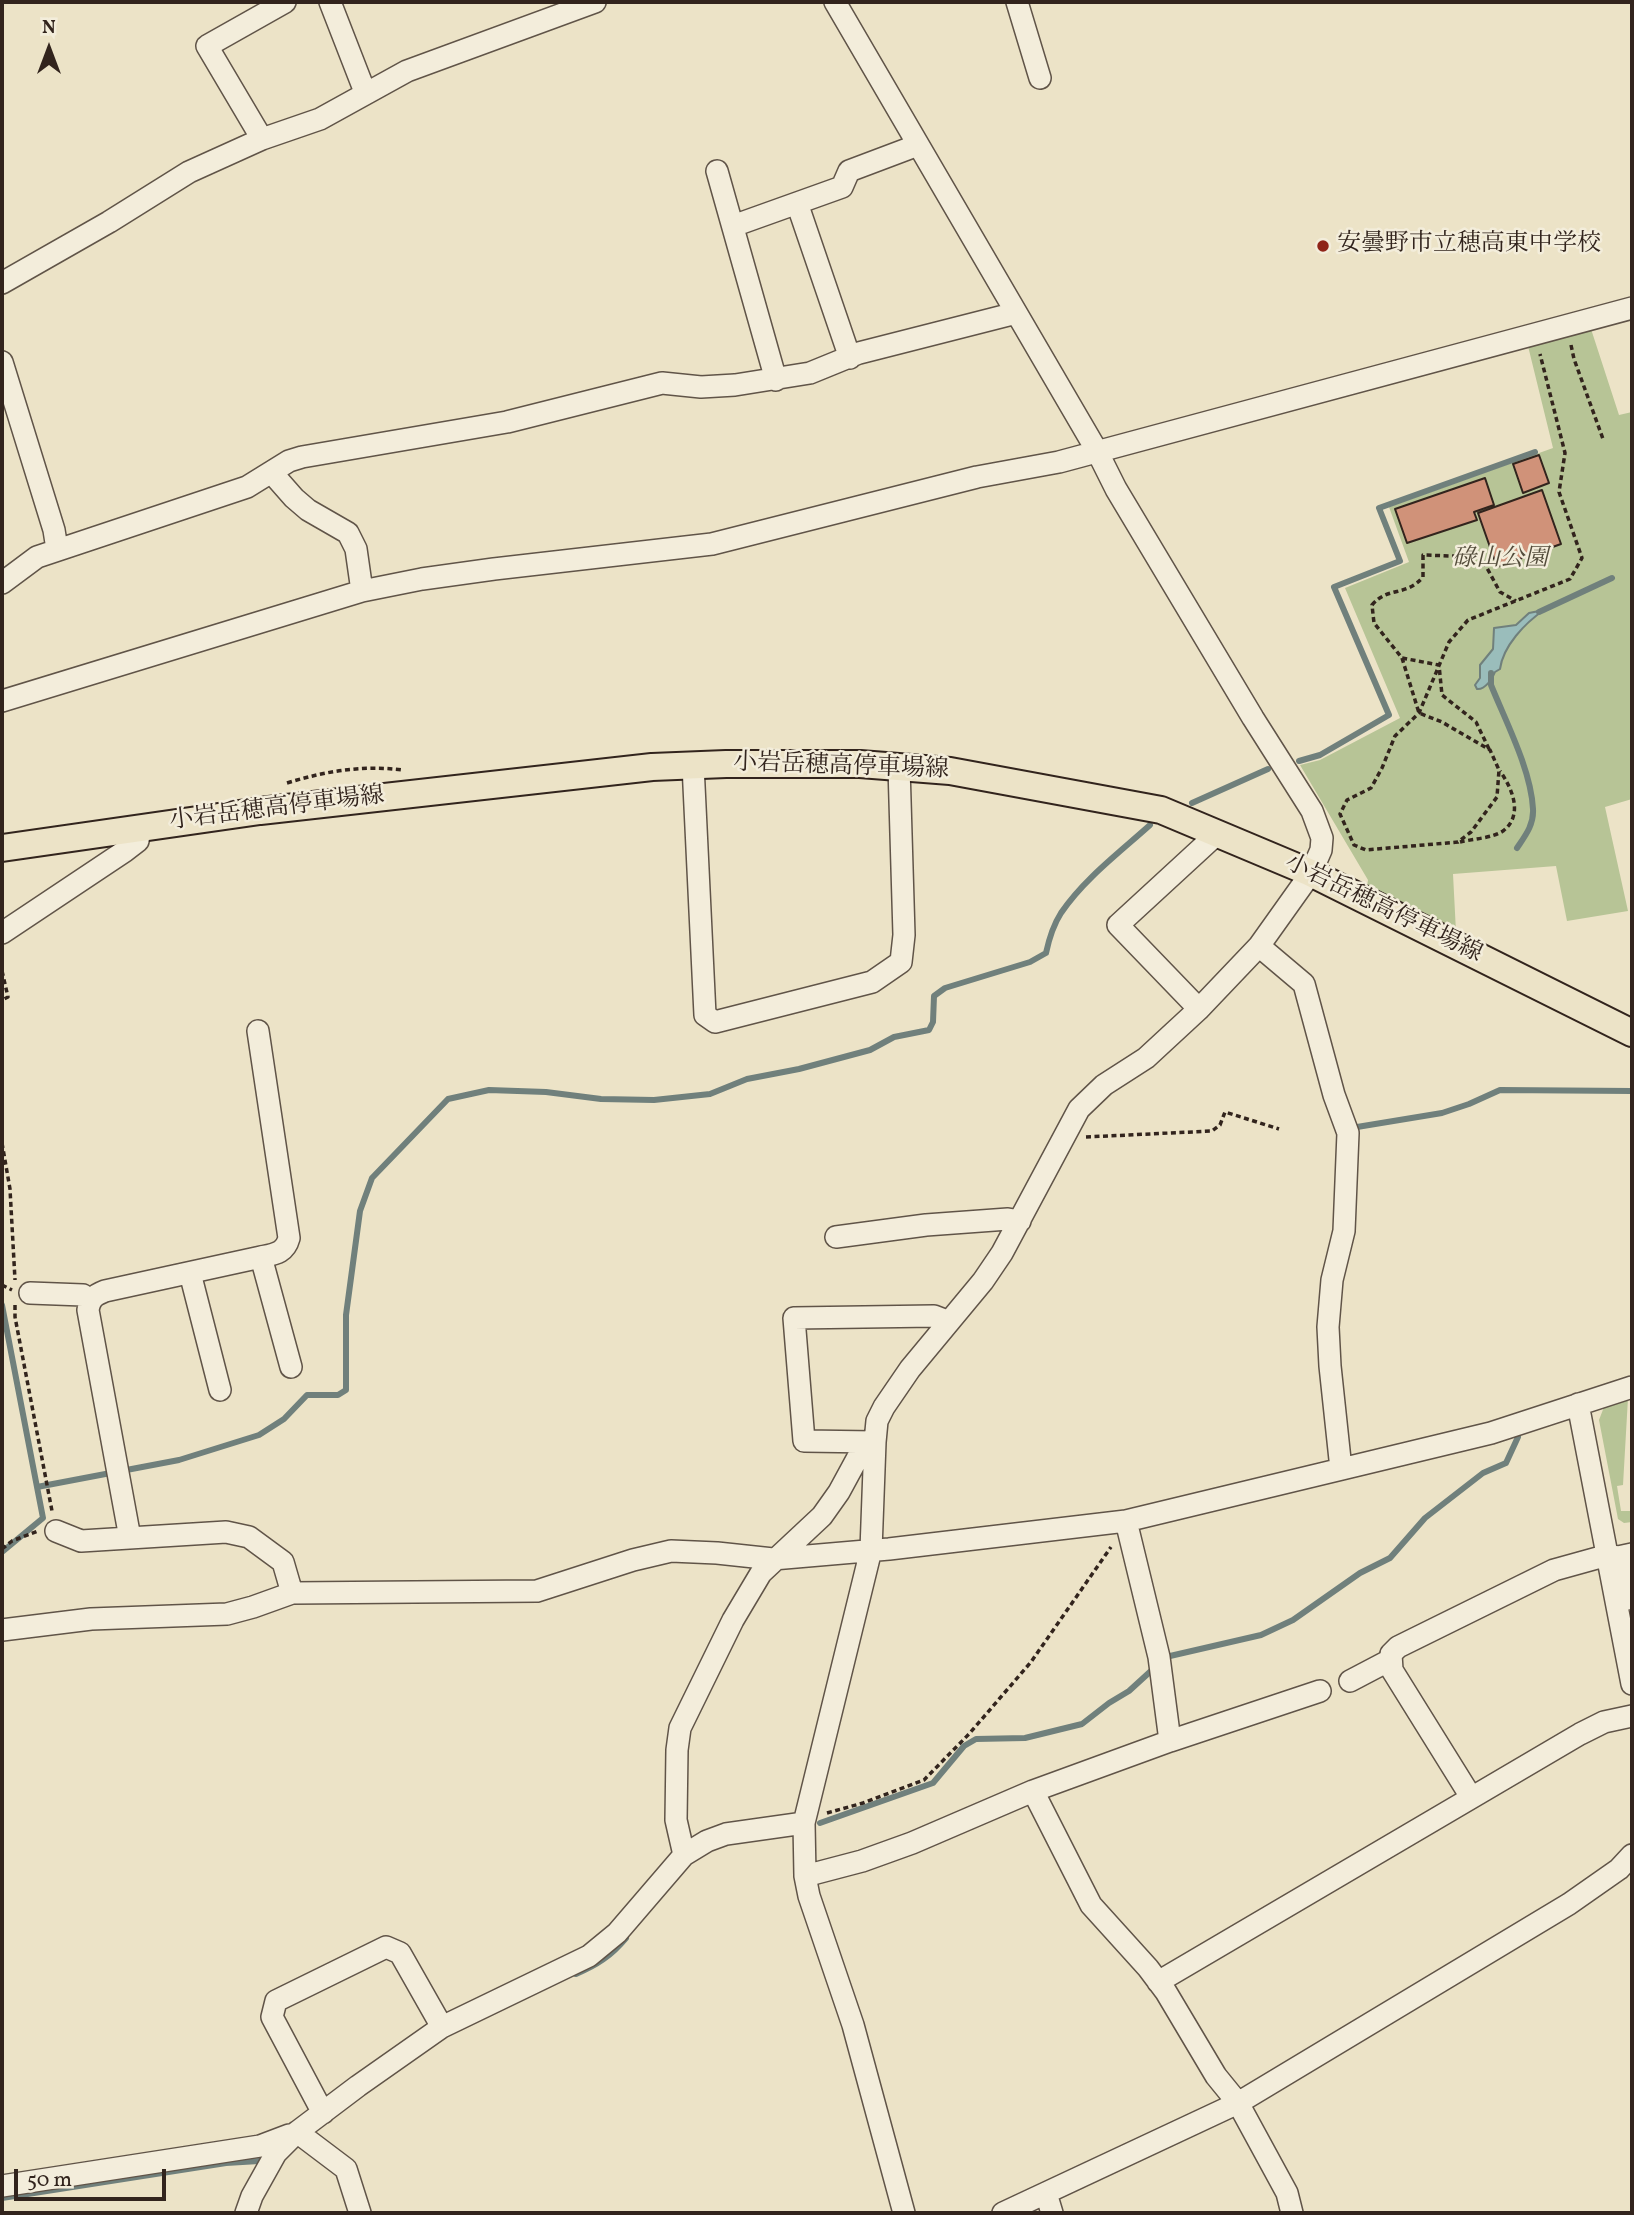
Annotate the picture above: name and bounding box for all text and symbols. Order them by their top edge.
north arrow [14,14,84,84]
text: N [42,15,56,41]
place label: 安曇野市立穂高東中学校 [1337,232,1601,260]
marker: 安曇野市立穂高東中学校 [1315,238,1331,254]
park label: 碌山公園 [1452,547,1548,575]
street label: 小岩岳穂高停車場線 [733,750,949,786]
street label: 小岩岳穂高停車場線 [168,783,386,837]
street label: 小岩岳穂高停車場線 [1280,850,1486,970]
scale bar [18,2156,170,2200]
text: 50 m [27,2166,72,2195]

